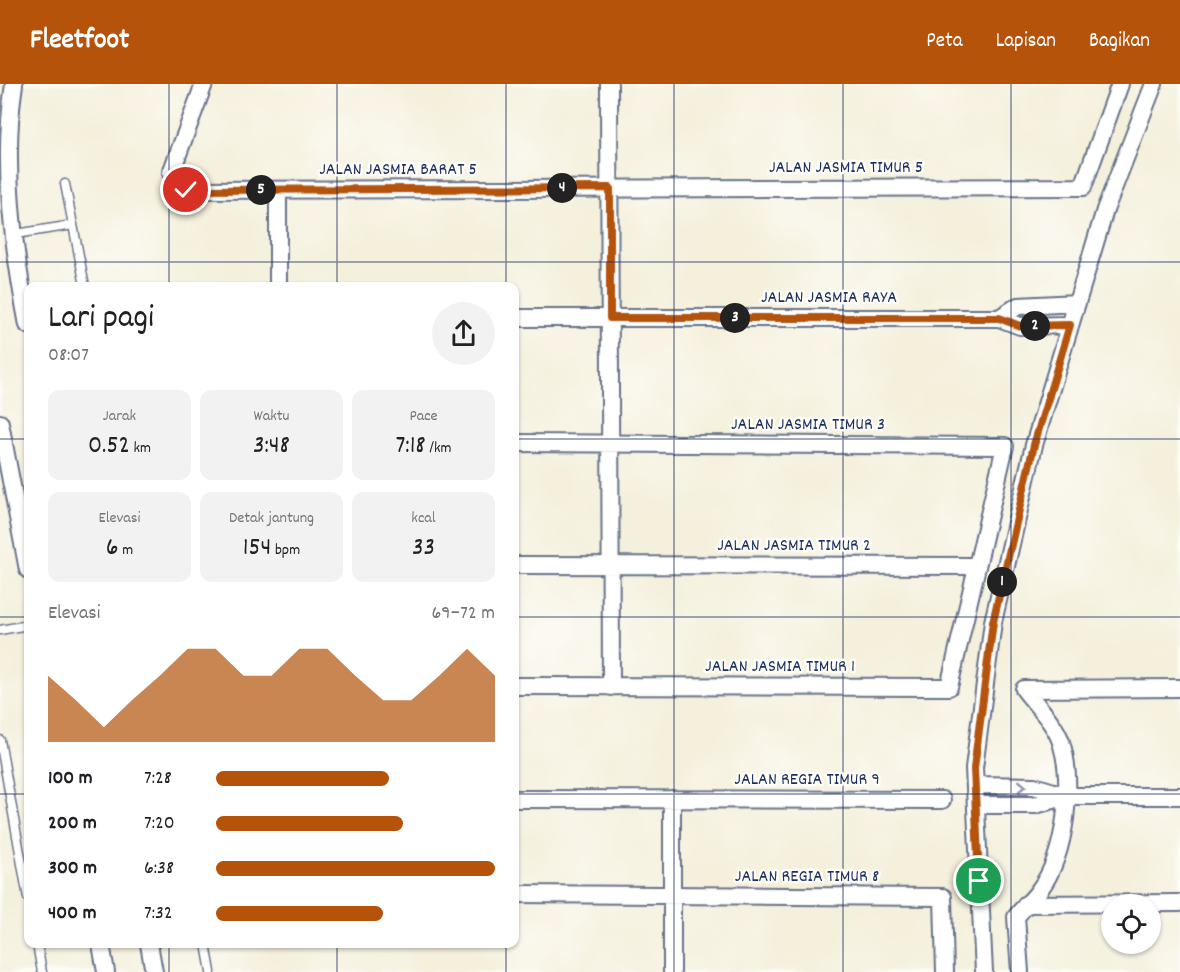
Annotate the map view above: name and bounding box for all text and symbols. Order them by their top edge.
text: Fleetfoot [30,22,129,62]
text: Peta [926,27,963,57]
text: Lapisan [996,27,1056,57]
text: Bagikan [1089,27,1150,57]
street label: JALAN JASMIA TIMUR 5 [769,156,923,181]
street label: JALAN JASMIA BARAT 5 [319,158,477,183]
pin [160,164,211,215]
icon: check [169,173,202,206]
pin: 4 [547,173,577,203]
pin: 5 [246,175,276,205]
text: 4 [559,176,565,199]
text: 5 [257,178,265,201]
street label: JALAN JASMIA RAYA [761,286,897,311]
text: Lari pagi [48,296,154,343]
button: share [432,302,495,365]
pin: 3 [720,303,750,333]
text: 3 [731,306,739,329]
pin: 2 [1020,311,1050,341]
text: 2 [1032,314,1039,337]
text: 08:07 [48,342,89,370]
text: Jarak [103,405,136,428]
text: Waktu [253,405,290,428]
text: Pace [409,405,438,428]
street label: JALAN JASMIA TIMUR 3 [731,413,885,438]
text: 0.52 [88,428,130,465]
text: 3:48 [253,428,290,465]
text: 7:18 [395,428,426,465]
text: km [130,437,151,460]
text: /km [426,437,452,460]
text: Elevasi [99,507,140,530]
text: Detak jantung [229,507,314,530]
text: kcal [411,507,436,530]
text: 6 [106,530,119,567]
text: 154 [243,530,271,567]
text: 33 [412,530,435,567]
street label: JALAN JASMIA TIMUR 2 [717,534,871,559]
text: m [119,539,133,562]
text: bpm [271,539,300,562]
pin: 1 [987,567,1017,597]
text: 1 [1000,570,1004,593]
text: Elevasi [48,600,100,628]
text: 69–72 m [431,600,495,628]
street label: JALAN JASMIA TIMUR 1 [705,655,855,680]
text: 100 m [48,765,93,793]
text: 7:28 [144,765,172,793]
street label: JALAN REGIA TIMUR 9 [734,768,880,793]
one-way arrow [1017,780,1026,792]
text: 200 m [48,810,97,838]
text: 7:20 [144,810,175,838]
text: 300 m [48,855,97,883]
text: 6:38 [144,855,174,883]
pin [953,855,1004,906]
icon: arrive [962,864,995,897]
street label: JALAN REGIA TIMUR 8 [735,865,879,890]
map controls [1101,894,1161,954]
button: locate [1101,894,1161,954]
text: 400 m [48,900,96,928]
text: 7:32 [144,900,173,928]

